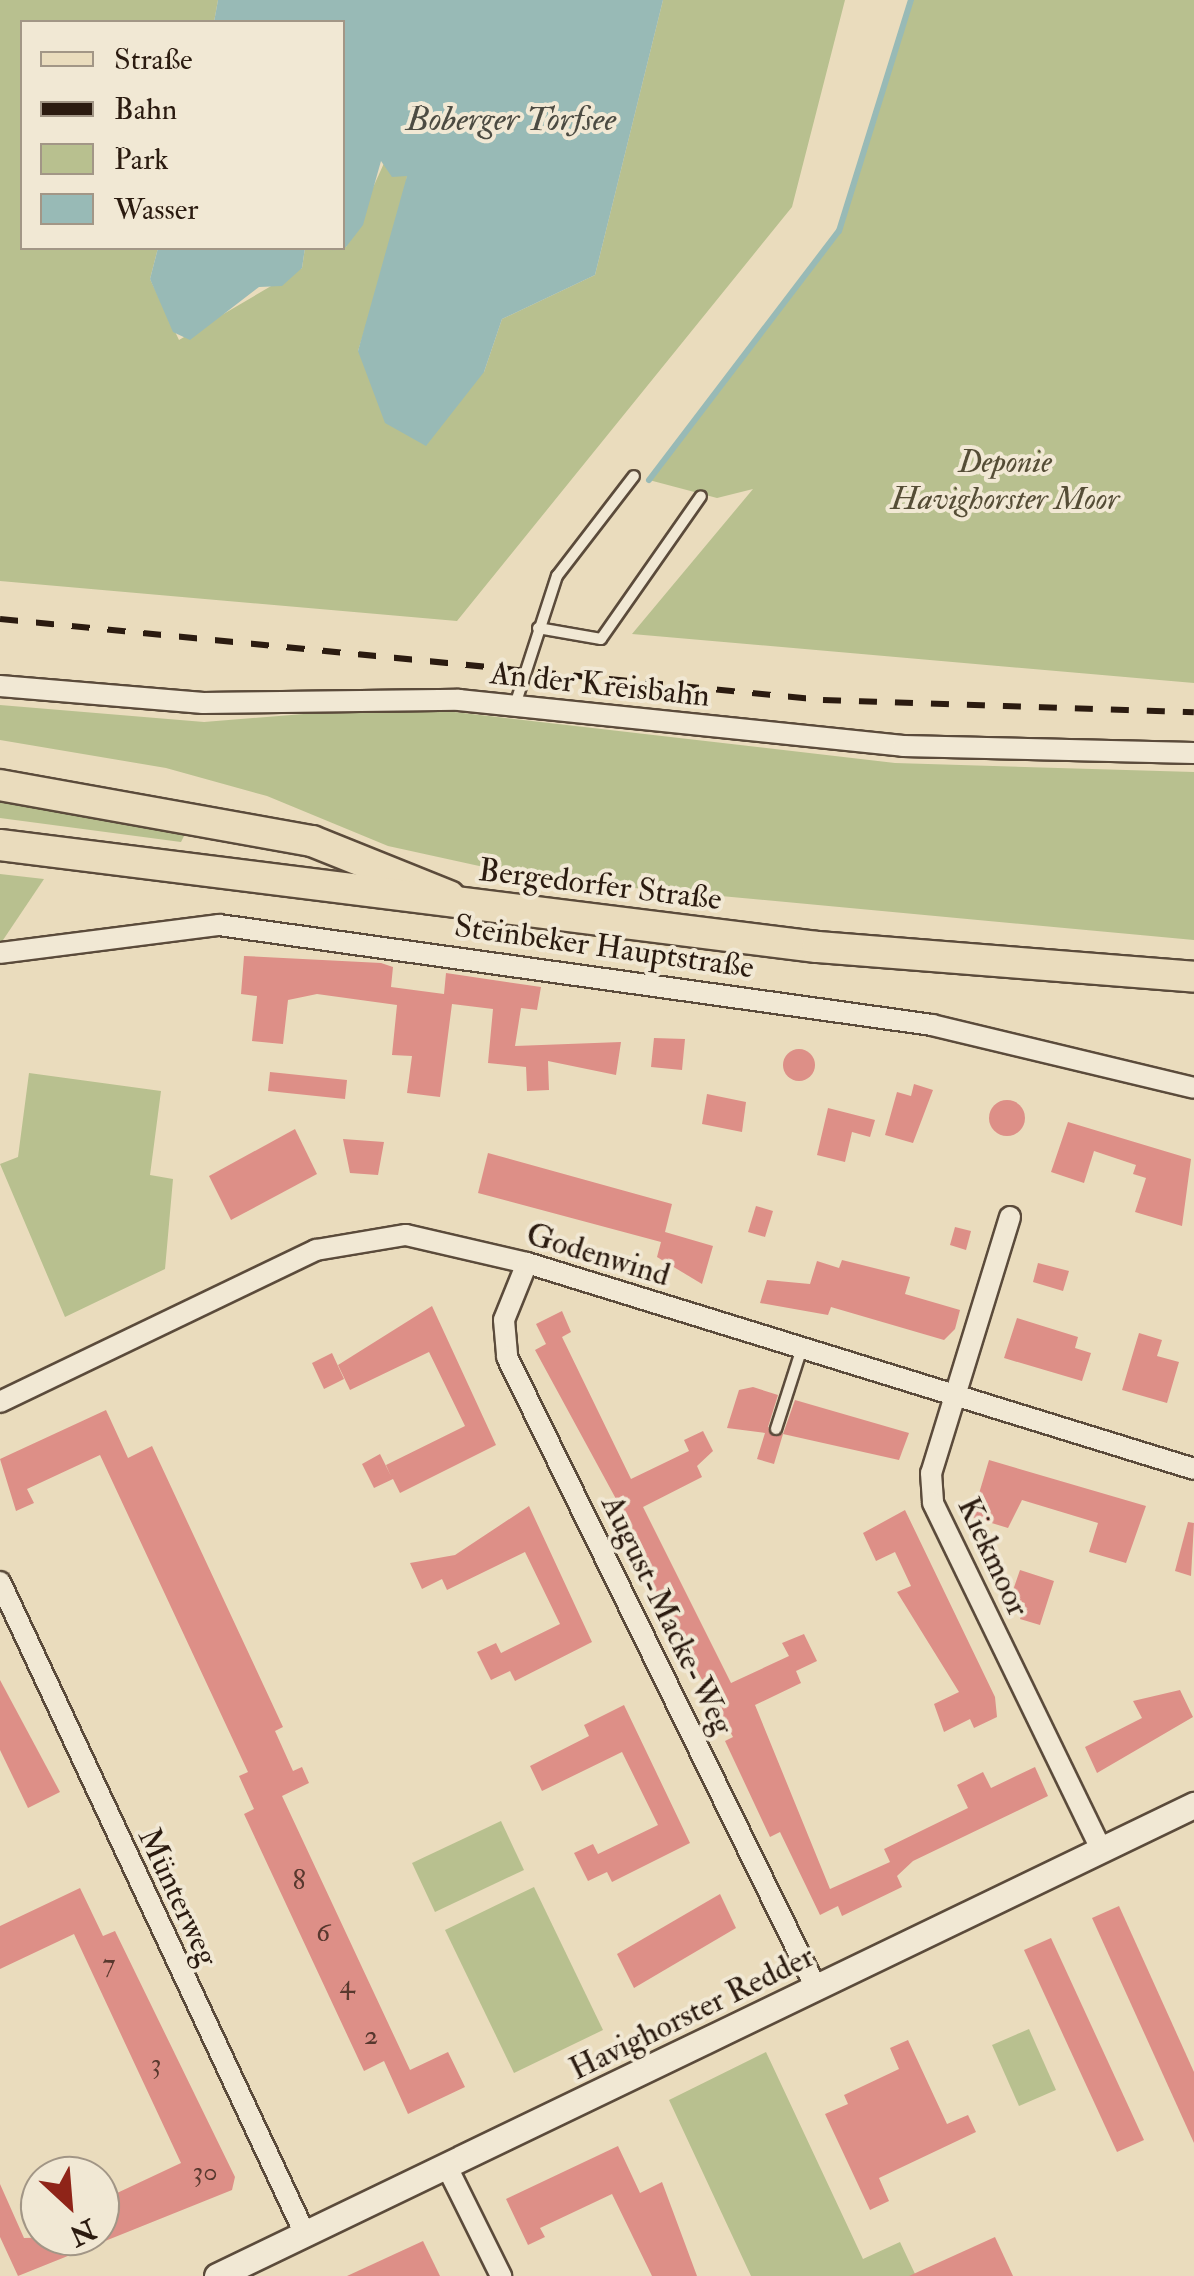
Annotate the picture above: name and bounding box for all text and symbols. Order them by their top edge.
legend [20,20,345,250]
text: Straße [114,41,193,78]
text: Bahn [114,91,177,128]
water label: Boberger Torfsee [406,98,616,140]
text: Park [114,141,169,178]
text: Wasser [114,191,199,228]
park label: Deponie Havighorster Moor [891,444,1119,519]
street label: An der Kreisbahn [488,654,712,716]
street label: Bergedorfer Straße [476,851,724,919]
street label: Steinbeker Hauptstraße [452,907,756,987]
street label: Godenwind [522,1215,674,1295]
street label: August-Macke-Weg [592,1489,742,1741]
street label: Kiekmoor [949,1491,1037,1623]
street label: Münterweg [129,1822,227,1972]
house number: 8 [292,1864,306,1898]
house number: 6 [316,1916,330,1950]
street label: Havighorster Redder [563,1937,821,2089]
house number: 7 [103,1947,115,1981]
house number: 4 [339,1968,355,2002]
house number: 2 [364,2019,378,2053]
house number: 3 [151,2047,161,2081]
house number: 30 [192,2155,218,2189]
north arrow [20,2156,120,2256]
text: N [64,2210,101,2253]

